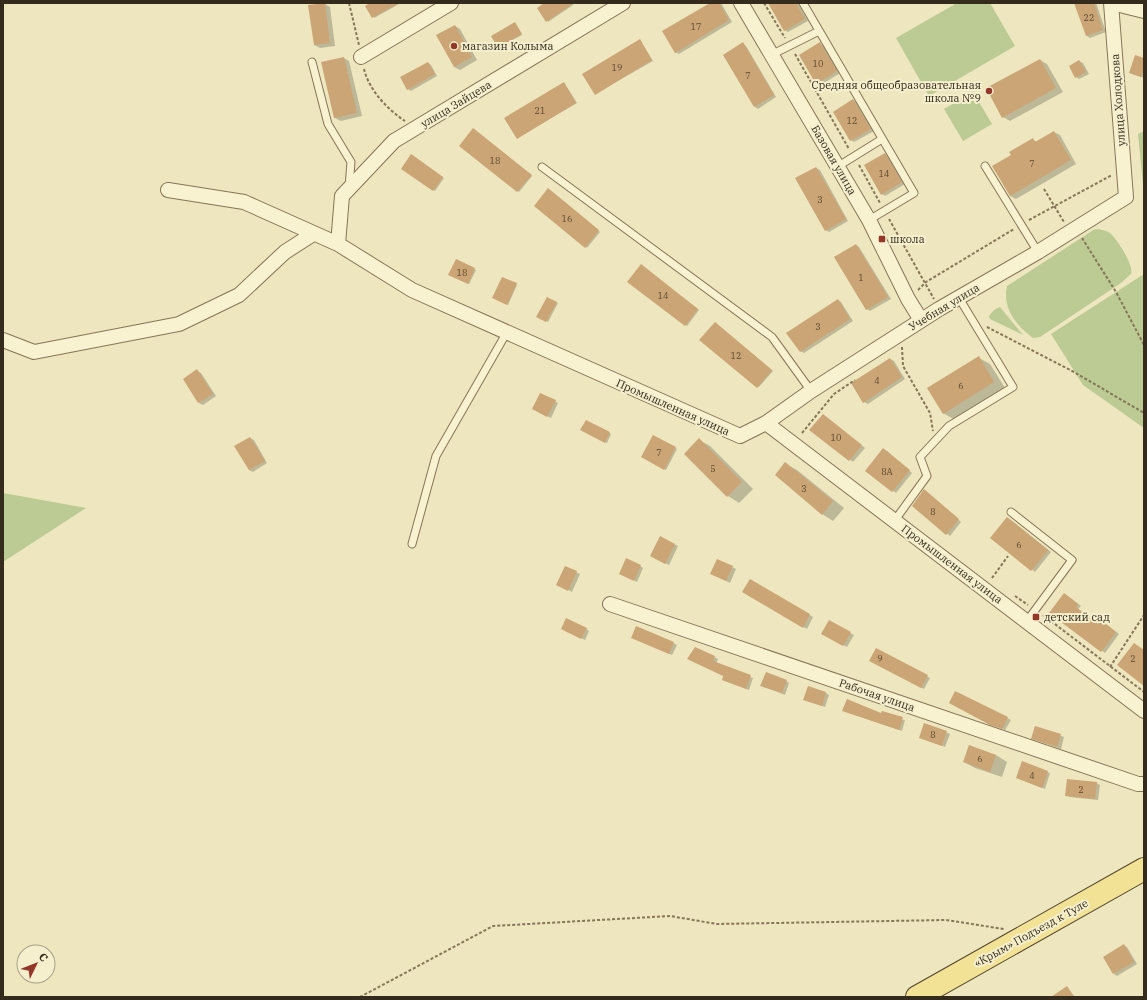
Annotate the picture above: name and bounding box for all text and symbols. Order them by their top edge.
house number: 22 [1084,12,1094,23]
house number: 17 [691,21,701,32]
place label: магазин Колыма [462,39,553,53]
marker: магазин Колыма [449,41,459,51]
street label: улица Холодкова [1108,53,1128,147]
house number: 10 [813,58,823,69]
house number: 19 [612,62,622,73]
house number: 7 [745,70,751,81]
street label: улица Зайцева [418,77,494,131]
place label: Средняя общеобразовательная школа №9 [811,78,981,105]
marker: Средняя общеобразовательная школа №9 [984,86,994,96]
house number: 21 [535,105,545,116]
house number: 12 [847,115,857,126]
street label: Базовая улица [808,123,860,197]
house number: 18 [490,155,500,166]
house number: 7 [1029,158,1035,169]
house number: 14 [879,168,889,179]
house number: 3 [817,194,823,205]
house number: 16 [562,213,572,224]
place label: школа [890,232,925,246]
marker: школа [877,234,887,244]
house number: 18 [457,267,467,278]
house number: 1 [858,272,864,283]
street label: Учебная улица [906,280,982,334]
house number: 14 [658,290,668,301]
house number: 3 [815,321,821,332]
house number: 12 [731,350,741,361]
house number: 4 [874,375,880,386]
street label: Промышленная улица [614,376,732,438]
house number: 6 [958,380,964,391]
house number: 10 [831,432,841,443]
house number: 7 [656,447,662,458]
house number: 5 [710,463,716,474]
house number: 8А [881,466,894,477]
house number: 3 [801,483,807,494]
house number: 8 [930,506,936,517]
street label: Промышленная улица [899,521,1005,607]
house number: 6 [1016,539,1022,550]
place label: детский сад [1044,610,1110,624]
marker: детский сад [1031,612,1041,622]
house number: 9 [877,653,883,664]
house number: 2 [1130,653,1136,664]
street label: Рабочая улица [837,675,917,715]
house number: 8 [930,729,936,740]
house number: 6 [977,753,983,764]
house number: 4 [1029,770,1035,781]
house number: 2 [1078,784,1084,795]
street label: «Крым» Подъезд к Туле [972,896,1090,970]
north arrow [16,944,56,984]
text: С [36,950,51,965]

